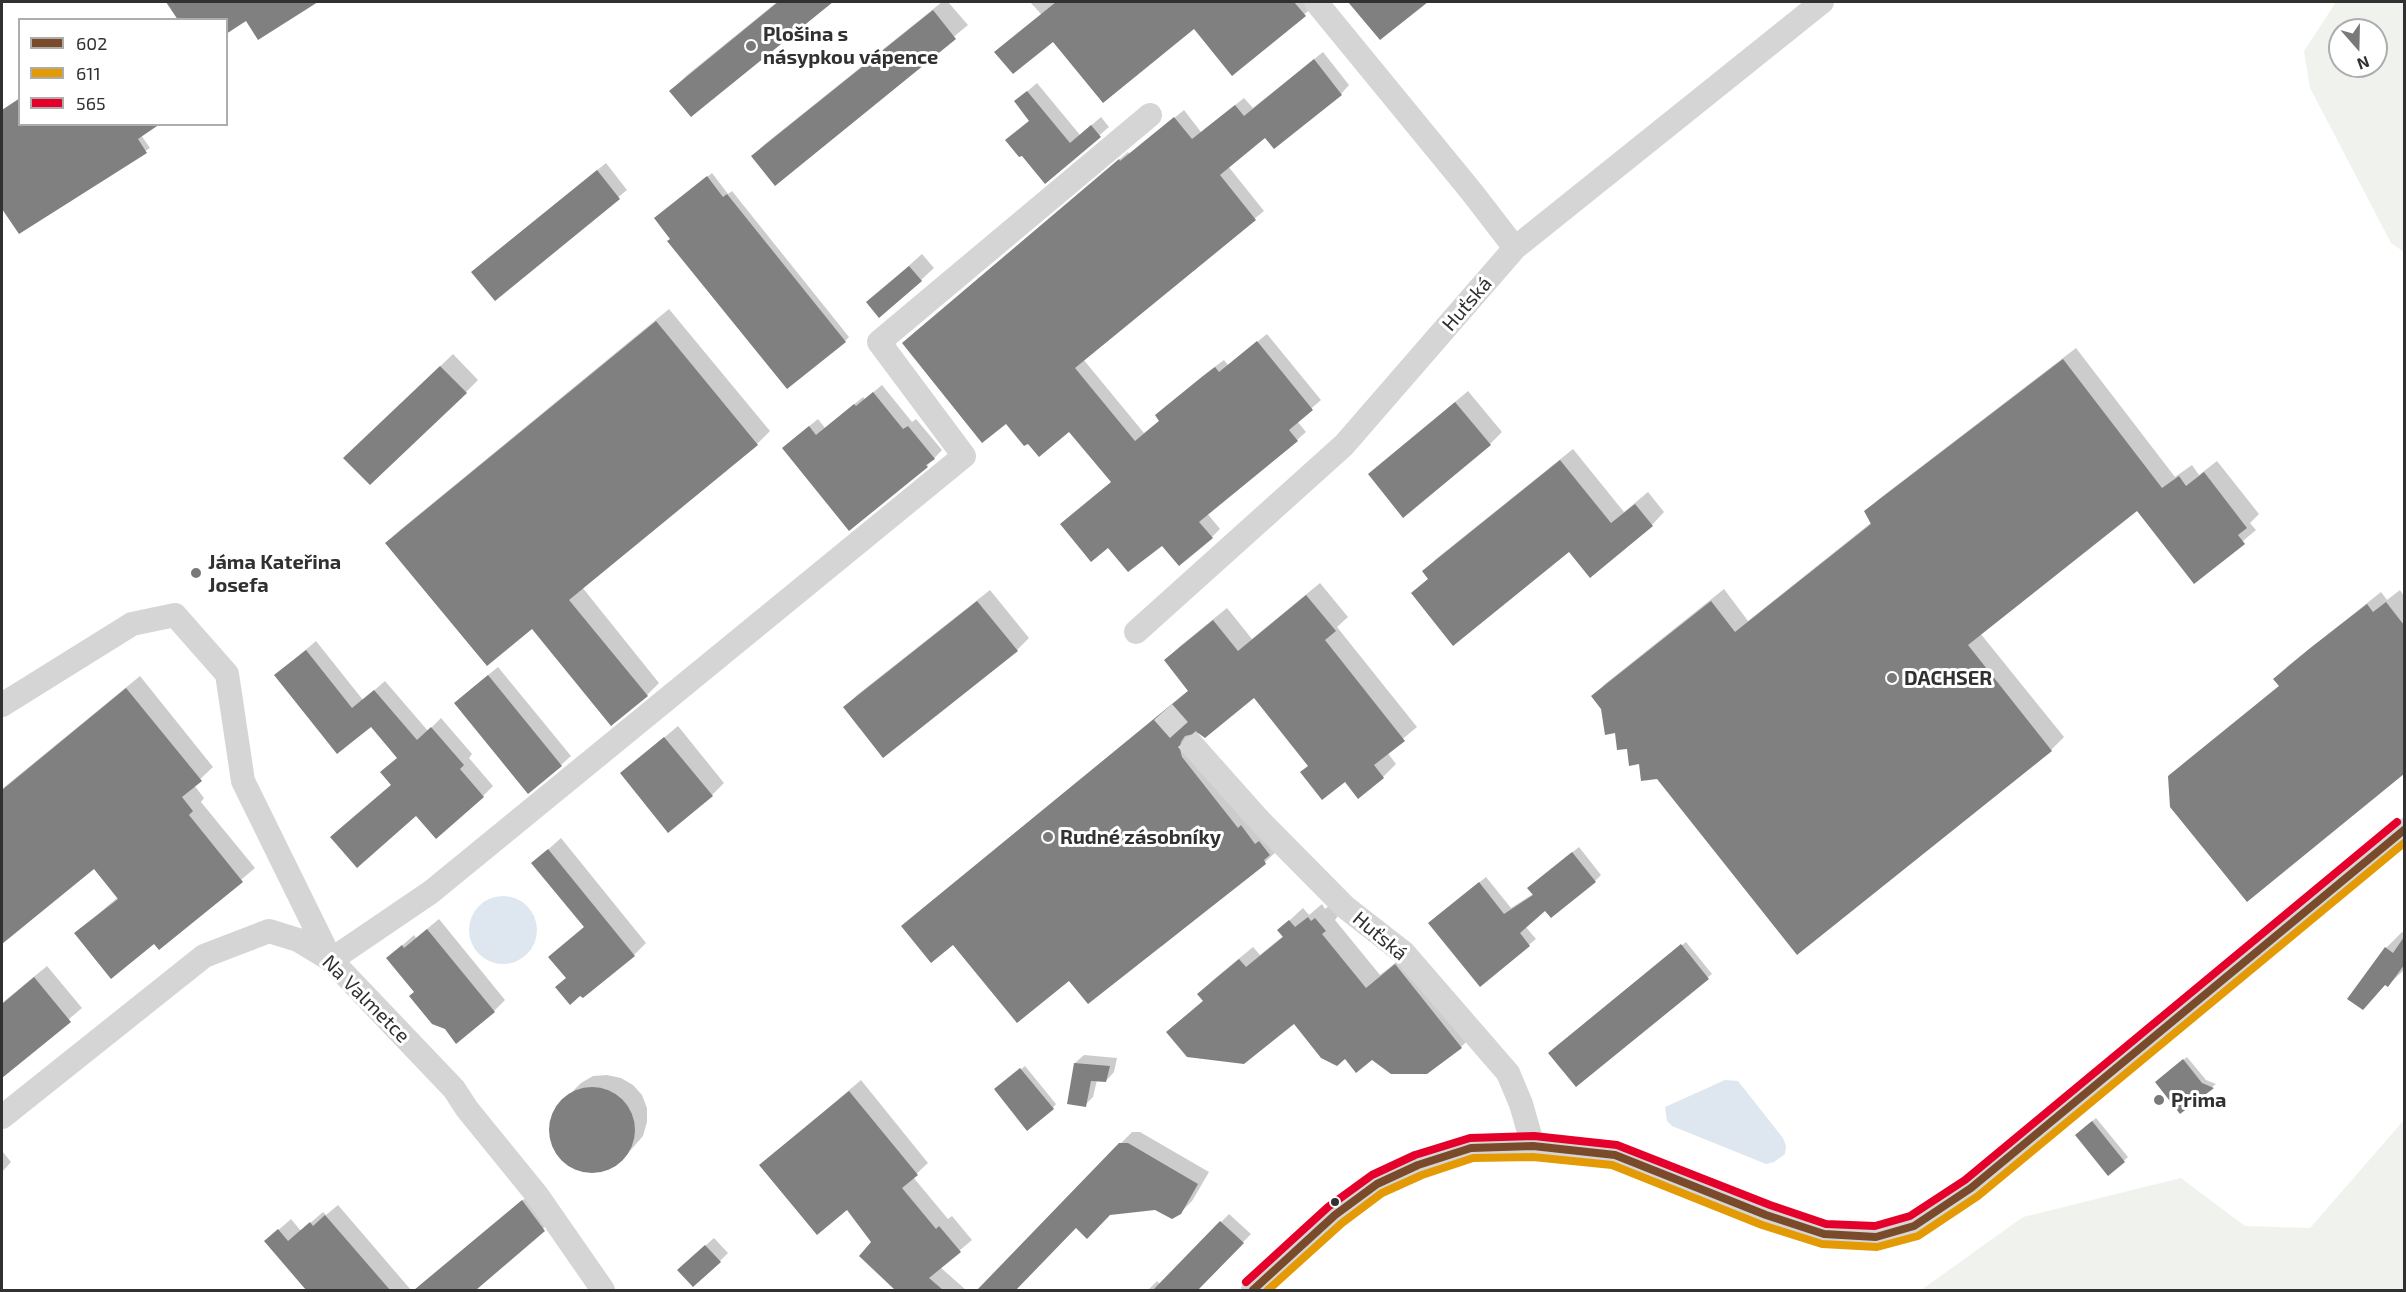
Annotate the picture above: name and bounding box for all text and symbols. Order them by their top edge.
legend [18,18,228,126]
north arrow [2328,18,2388,78]
place label: Plošina s násypkou vápence [763,22,938,69]
text: 602 [76,32,107,54]
marker: Plošina s násypkou vápence [744,39,758,53]
text: N [2355,53,2372,74]
text: 611 [76,62,101,84]
text: 565 [76,92,106,114]
street label: Huťská [1437,272,1497,336]
place label: Jáma Kateřina Josefa [208,550,341,597]
marker: Jáma Kateřina Josefa [189,566,203,580]
place label: DACHSER [1904,666,1992,690]
marker: DACHSER [1885,671,1899,685]
place label: Rudné zásobníky [1060,825,1221,849]
marker: Rudné zásobníky [1041,830,1055,844]
street label: Huťská [1348,906,1412,966]
street label: Na Valmetce [317,950,415,1048]
place label: Prima [2171,1088,2226,1112]
marker: Prima [2152,1093,2166,1107]
unlabelled marker [1329,1196,1341,1208]

